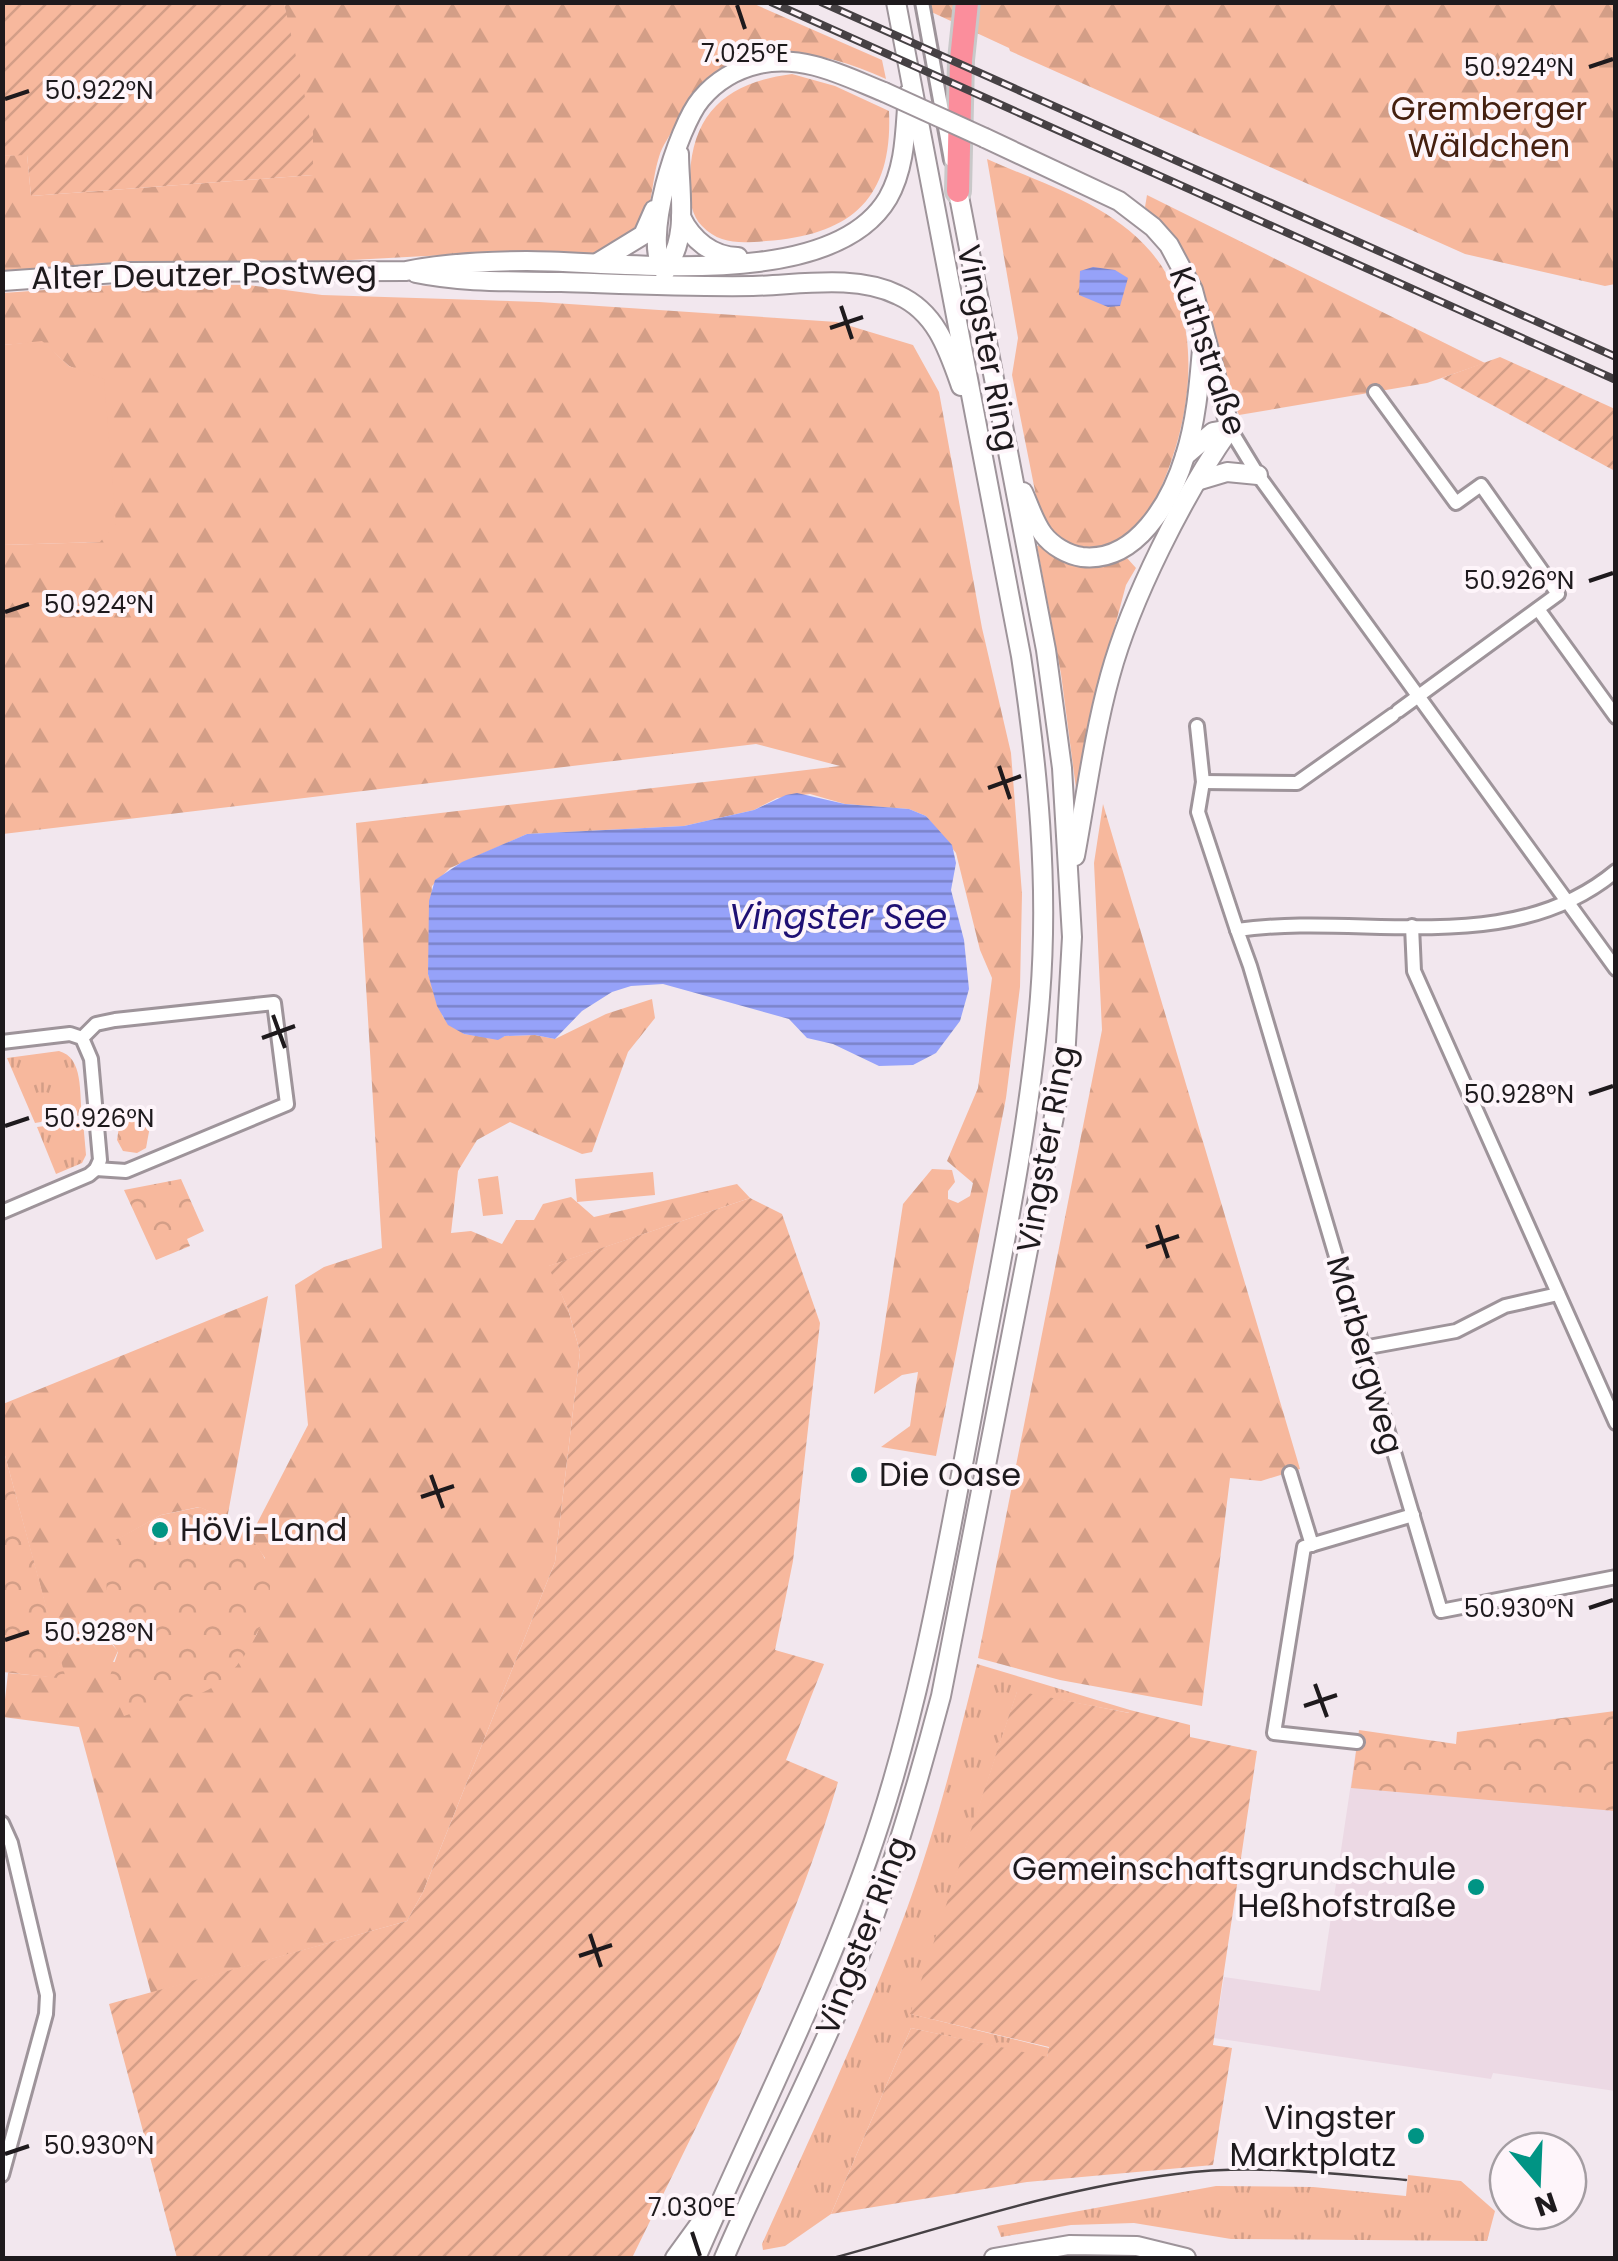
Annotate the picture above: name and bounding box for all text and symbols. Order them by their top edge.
text: 7.025°E [701,36,789,71]
text: 50.924°N [1464,50,1574,85]
text: 50.922°N [45,73,153,108]
park label: Gremberger Wäldchen [1391,86,1587,168]
street label: Vingster Ring [946,241,1031,455]
street label: Alter Deutzer Postweg [31,249,377,300]
street label: Kuthstraße [1159,261,1258,441]
text: 50.926°N [1464,563,1574,598]
text: 50.924°N [44,587,154,622]
water label: Vingster See [729,892,947,941]
street label: Vingster Ring [1005,1042,1086,1256]
text: 50.928°N [1464,1077,1574,1112]
text: 50.926°N [44,1101,154,1136]
street label: Marbergweg [1316,1251,1415,1459]
place label: Die Oase [879,1452,1021,1497]
marker: Die Oase [848,1464,870,1486]
place label: HöVi-Land [180,1507,347,1552]
marker: HöVi-Land [149,1519,171,1541]
text: 50.930°N [1464,1591,1574,1626]
text: 50.928°N [44,1615,154,1650]
street label: Vingster Ring [804,1830,921,2042]
place label: Gemeinschaftsgrundschule Heßhofstraße [1012,1846,1456,1928]
marker: Gemeinschaftsgrundschule Heßhofstraße [1465,1876,1487,1898]
place label: Vingster Marktplatz [1229,2095,1396,2177]
marker: Vingster Marktplatz [1405,2125,1427,2147]
text: 50.930°N [44,2128,154,2163]
north arrow [1488,2131,1588,2231]
text: N [1530,2182,1562,2226]
text: 7.030°E [648,2190,736,2225]

